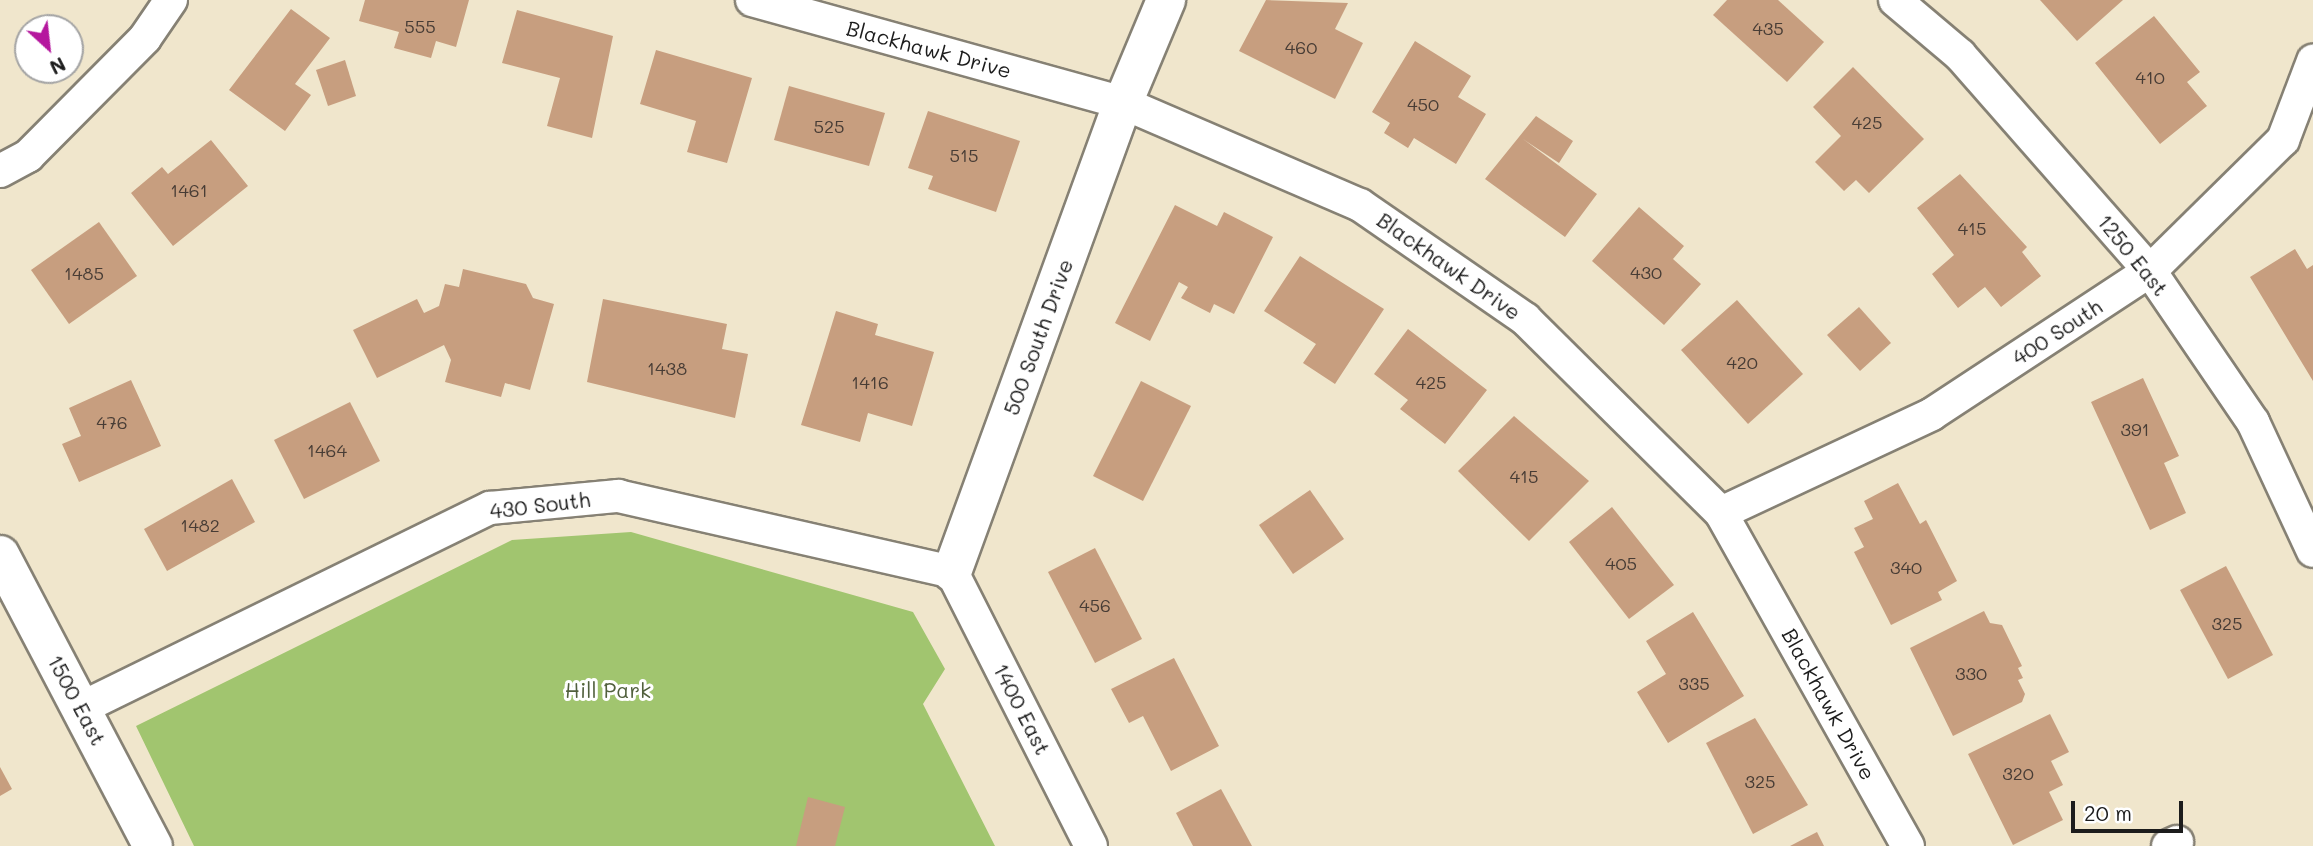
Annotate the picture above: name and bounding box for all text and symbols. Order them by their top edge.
north arrow [14,14,84,84]
house number: 555 [404,15,436,37]
street label: Blackhawk Drive [844,15,1014,83]
house number: 435 [1752,17,1784,39]
house number: 460 [1285,36,1317,58]
text: N [46,52,70,81]
house number: 410 [2135,66,2165,88]
house number: 450 [1407,93,1439,115]
house number: 425 [1851,111,1883,133]
house number: 525 [813,115,845,137]
house number: 515 [949,144,979,166]
house number: 1461 [170,179,208,201]
street label: Blackhawk Drive [1372,207,1526,325]
street label: 1250 East [2093,209,2173,301]
house number: 415 [1957,217,1987,239]
street label: 500 South Drive [998,256,1078,418]
house number: 430 [1630,261,1662,283]
house number: 1485 [64,262,104,284]
street label: 400 South [2007,294,2107,370]
house number: 420 [1726,351,1758,373]
house number: 1438 [647,357,687,379]
house number: 1416 [851,371,889,393]
house number: 425 [1415,371,1447,393]
house number: 476 [96,411,128,433]
house number: 391 [2120,418,2150,440]
house number: 1464 [307,439,347,461]
house number: 415 [1509,465,1539,487]
street label: 430 South [488,486,592,524]
house number: 1482 [180,514,220,536]
house number: 405 [1605,552,1637,574]
house number: 340 [1890,556,1922,578]
house number: 456 [1079,594,1111,616]
house number: 325 [2211,612,2243,634]
street label: Blackhawk Drive [1777,624,1881,784]
street label: 1500 East [43,650,111,750]
street label: 1400 East [988,659,1056,759]
house number: 330 [1955,662,1987,684]
house number: 335 [1678,672,1710,694]
park label: Hill Park [565,677,651,703]
house number: 320 [2002,762,2034,784]
house number: 325 [1744,770,1776,792]
scale bar [2075,786,2187,830]
text: 20 m [2084,799,2132,826]

